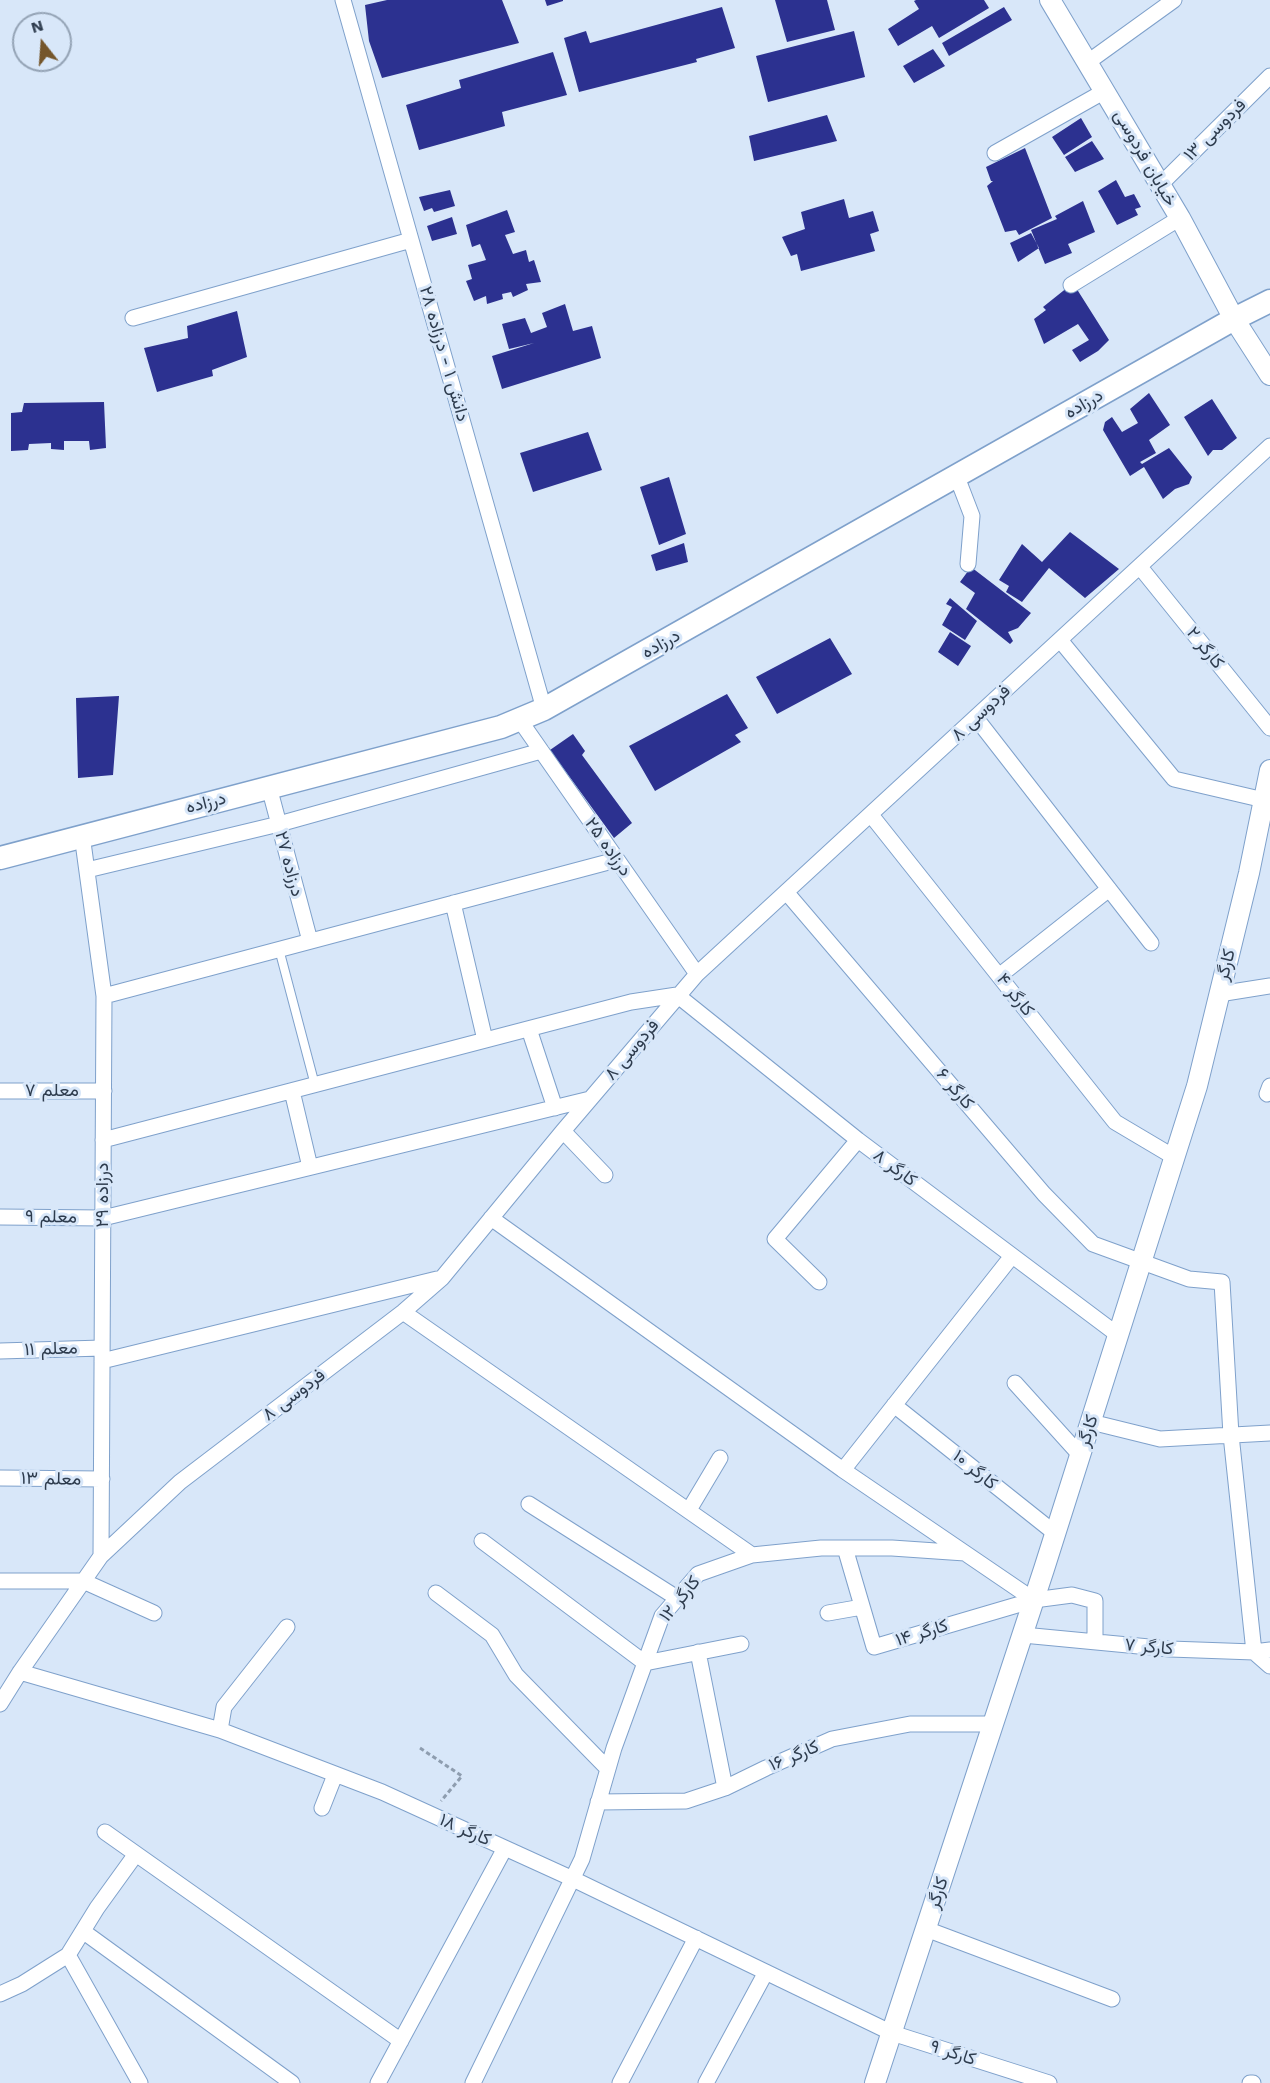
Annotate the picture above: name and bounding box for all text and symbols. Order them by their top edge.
north arrow [12,12,72,72]
text: N [29,15,46,37]
street label: فردوسی ۱۳ [1179,94,1251,166]
street label: خیابان فردوسی [1109,106,1181,210]
street label: دانش ۱ - درزاده ۲۸ [414,284,474,424]
street label: درزاده [1061,384,1107,424]
street label: کارگر ۲ [1182,623,1228,673]
street label: درزاده [638,625,684,663]
street label: فردوسی ۸ [947,680,1015,746]
street label: درزاده [184,788,228,818]
street label: درزاده ۲۵ [580,813,636,881]
street label: درزاده ۲۷ [270,829,308,899]
street label: کارگر [1212,947,1240,983]
street label: کارگر ۴ [992,969,1038,1021]
street label: فردوسی ۸ [600,1015,664,1085]
street label: کارگر ۶ [932,1064,978,1114]
street label: معلم ۷ [25,1080,79,1102]
street label: کارگر ۸ [869,1145,921,1191]
street label: درزاده ۲۹ [92,1163,114,1227]
street label: معلم ۹ [25,1206,77,1228]
street label: معلم ۱۱ [24,1337,78,1361]
street label: فردوسی ۸ [258,1364,330,1426]
street label: کارگر [1073,1412,1103,1450]
street label: کارگر ۱۰ [948,1446,1002,1494]
street label: معلم ۱۳ [21,1468,81,1490]
street label: کارگر ۱۲ [655,1572,705,1626]
street label: کارگر ۱۴ [893,1615,951,1651]
street label: کارگر ۷ [1124,1634,1174,1660]
street label: کارگر ۱۶ [766,1736,822,1776]
street label: کارگر ۱۸ [436,1809,494,1851]
street label: کارگر [923,1874,953,1912]
street label: کارگر ۹ [927,2035,979,2071]

